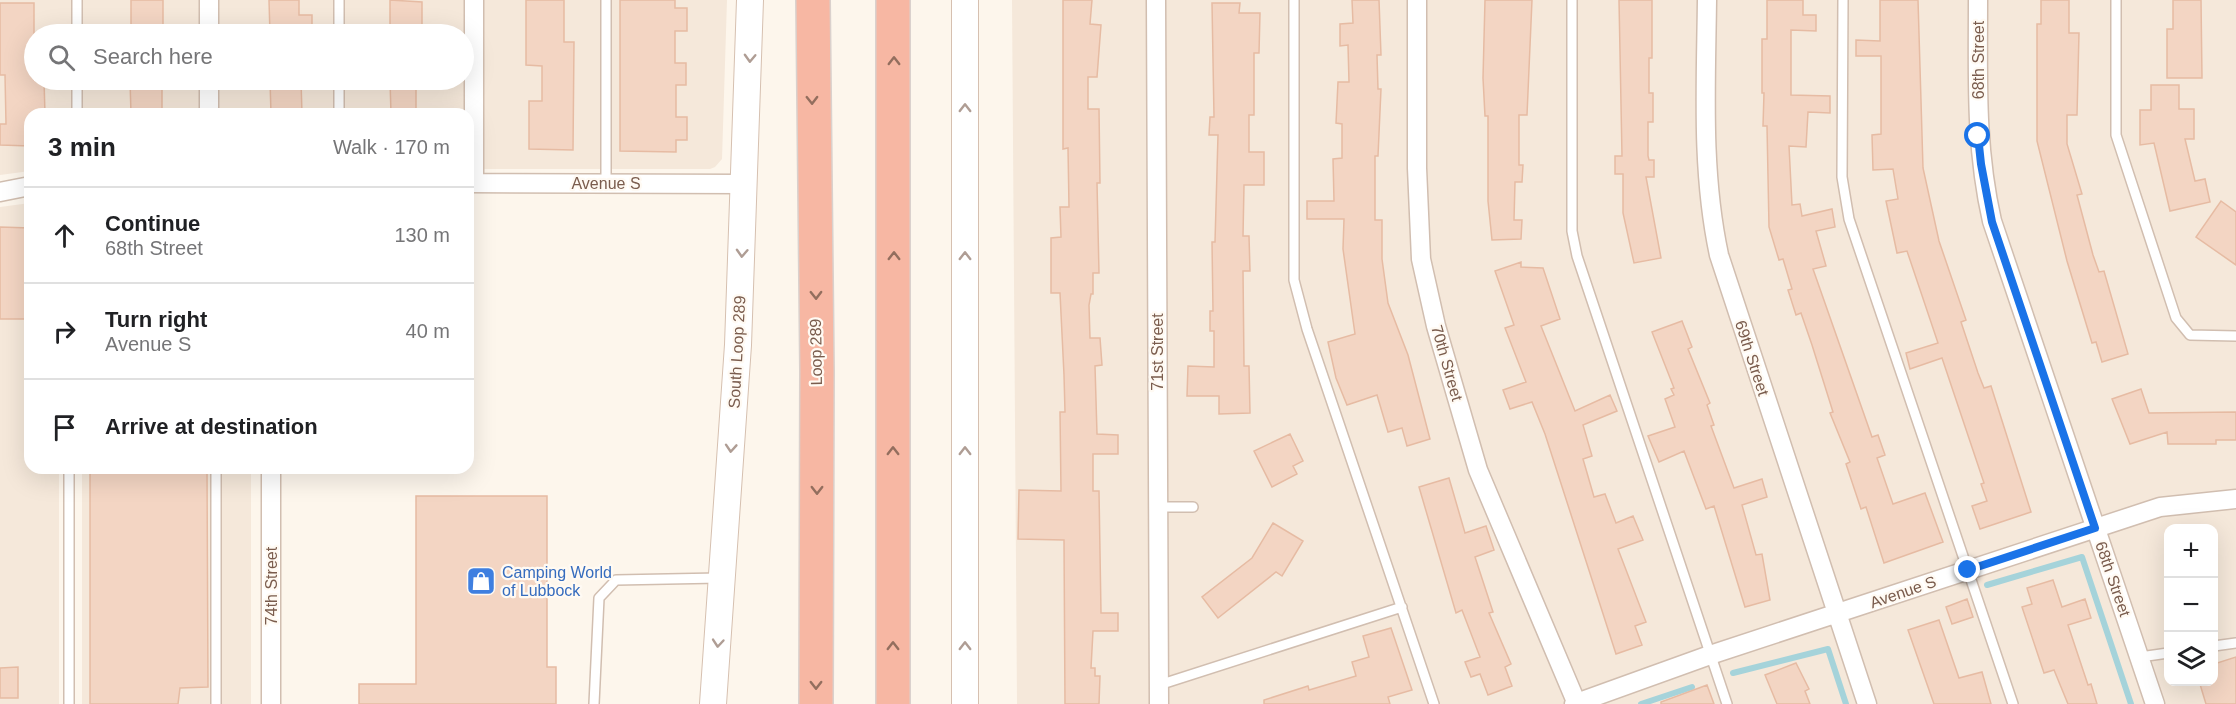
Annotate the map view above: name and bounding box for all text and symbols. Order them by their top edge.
street label: 68th Street [1970,20,1987,99]
search box [24,24,474,90]
icon: search [45,41,78,74]
text: Search here [93,44,213,69]
one-way arrow [743,54,756,63]
one-way arrow [888,56,900,65]
one-way arrow [806,96,819,105]
one-way arrow [959,104,971,113]
route start [1964,122,1990,148]
text: 3 min [48,132,116,162]
text: Walk · 170 m [333,136,450,158]
street label: Avenue S [571,175,641,192]
text: Continue [105,211,200,236]
icon: ahead [48,219,81,252]
text: 130 m [394,224,450,246]
text: 68th Street [105,237,203,259]
one-way arrow [735,249,748,258]
one-way arrow [888,251,900,260]
one-way arrow [959,251,971,260]
one-way arrow [810,291,822,300]
street label: South Loop 289 [726,295,748,409]
text: Turn right [105,307,207,332]
street label: 71st Street [1149,313,1166,391]
icon: right [48,315,81,348]
street label: Loop 289 [807,318,825,386]
street label: 69th Street [1732,318,1772,398]
text: 40 m [406,320,450,342]
street label: 70th Street [1428,323,1466,403]
text: Avenue S [105,333,191,355]
icon: arrive [48,411,81,444]
text: Arrive at destination [105,414,318,439]
one-way arrow [725,444,738,453]
one-way arrow [887,446,899,455]
one-way arrow [959,446,971,455]
one-way arrow [811,486,823,495]
map controls [2164,524,2218,686]
button: + [2164,524,2218,578]
street label: 68th Street [2092,539,2134,619]
street label: 74th Street [263,546,280,625]
route end [1954,556,1980,582]
place label: Camping World of Lubbock [502,564,612,599]
shop icon: Camping World of Lubbock [465,565,497,597]
street label: Avenue S [1868,573,1938,611]
button: − [2164,578,2218,632]
button: layers [2164,632,2218,686]
one-way arrow [712,638,725,647]
one-way arrow [887,641,899,650]
one-way arrow [959,641,971,650]
one-way arrow [810,681,822,690]

